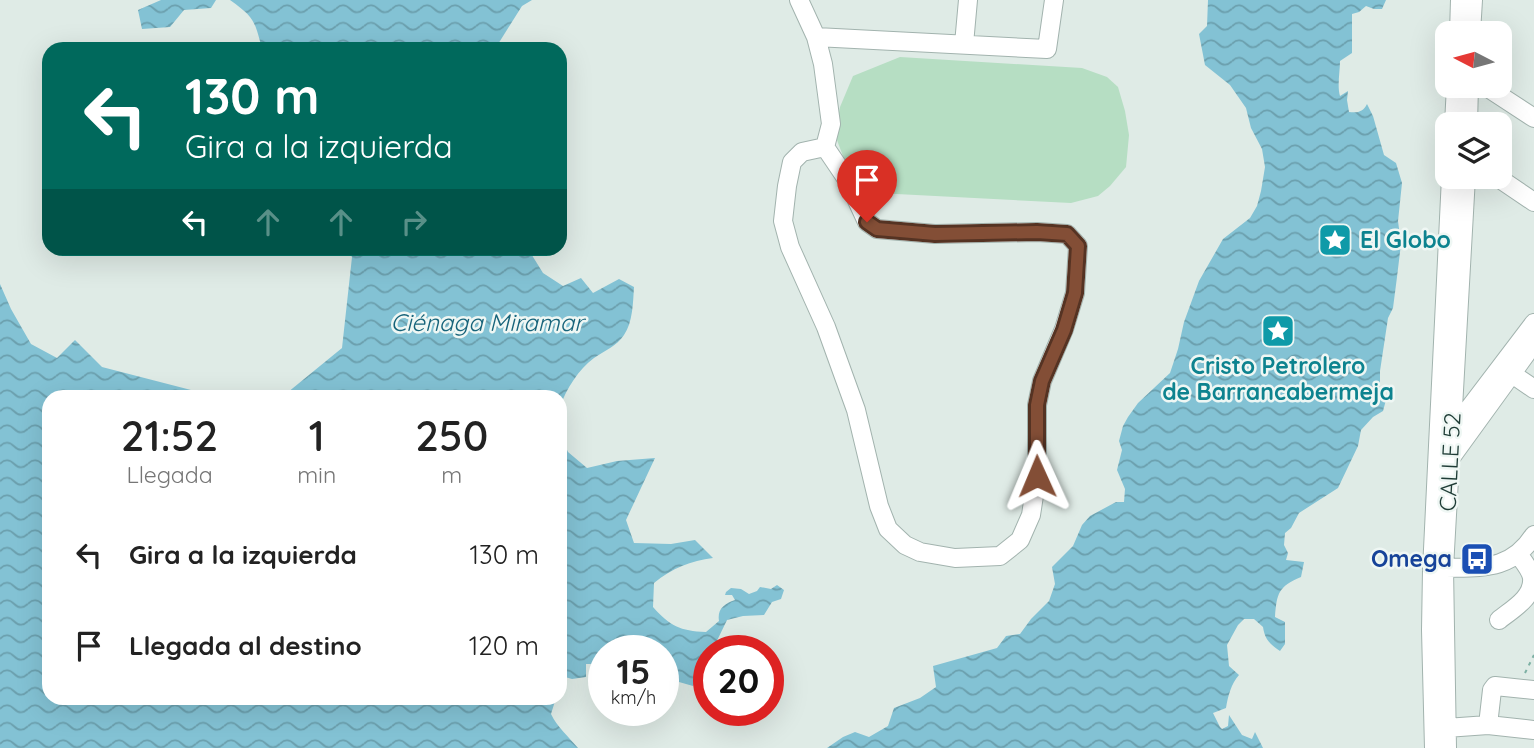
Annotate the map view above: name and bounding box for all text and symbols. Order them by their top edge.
north arrow [1435,21,1512,98]
map controls [1435,21,1512,189]
text: 130 m [185,65,319,126]
icon: left [70,70,161,161]
button: layers [1435,112,1512,189]
text: Gira a la izquierda [185,126,453,166]
pin [837,150,897,222]
icon: arrive [848,161,886,199]
icon: left [176,203,214,241]
icon: ahead [249,203,287,241]
icon: ahead [322,203,360,241]
icon: right [395,203,433,241]
place icon: El Globo [1316,221,1354,259]
place label: El Globo [1360,225,1451,254]
water label: Ciénaga Miramar [391,307,586,337]
place icon: Cristo Petrolero de Barrancabermeja [1259,312,1297,350]
place label: Cristo Petrolero de Barrancabermeja [1162,351,1394,406]
text: 21:52 [121,409,218,462]
text: 1 [309,409,325,462]
text: 250 [415,409,488,462]
street label: CALLE 52 [1432,412,1467,512]
position arrow [1000,439,1074,513]
text: Llegada [126,460,213,489]
text: min [297,460,336,489]
text: m [441,460,462,489]
icon: left [70,536,108,574]
text: Gira a la izquierda [129,538,357,571]
text: 130 m [469,538,539,571]
bus stop icon: Omega [1458,540,1496,578]
place label: Omega [1371,544,1452,573]
icon: arrive [70,627,108,665]
text: Llegada al destino [129,629,362,662]
text: 120 m [469,629,539,662]
speed limit sign: 20 [693,635,784,726]
text: 15 [617,649,650,693]
text: km/h [611,686,656,709]

